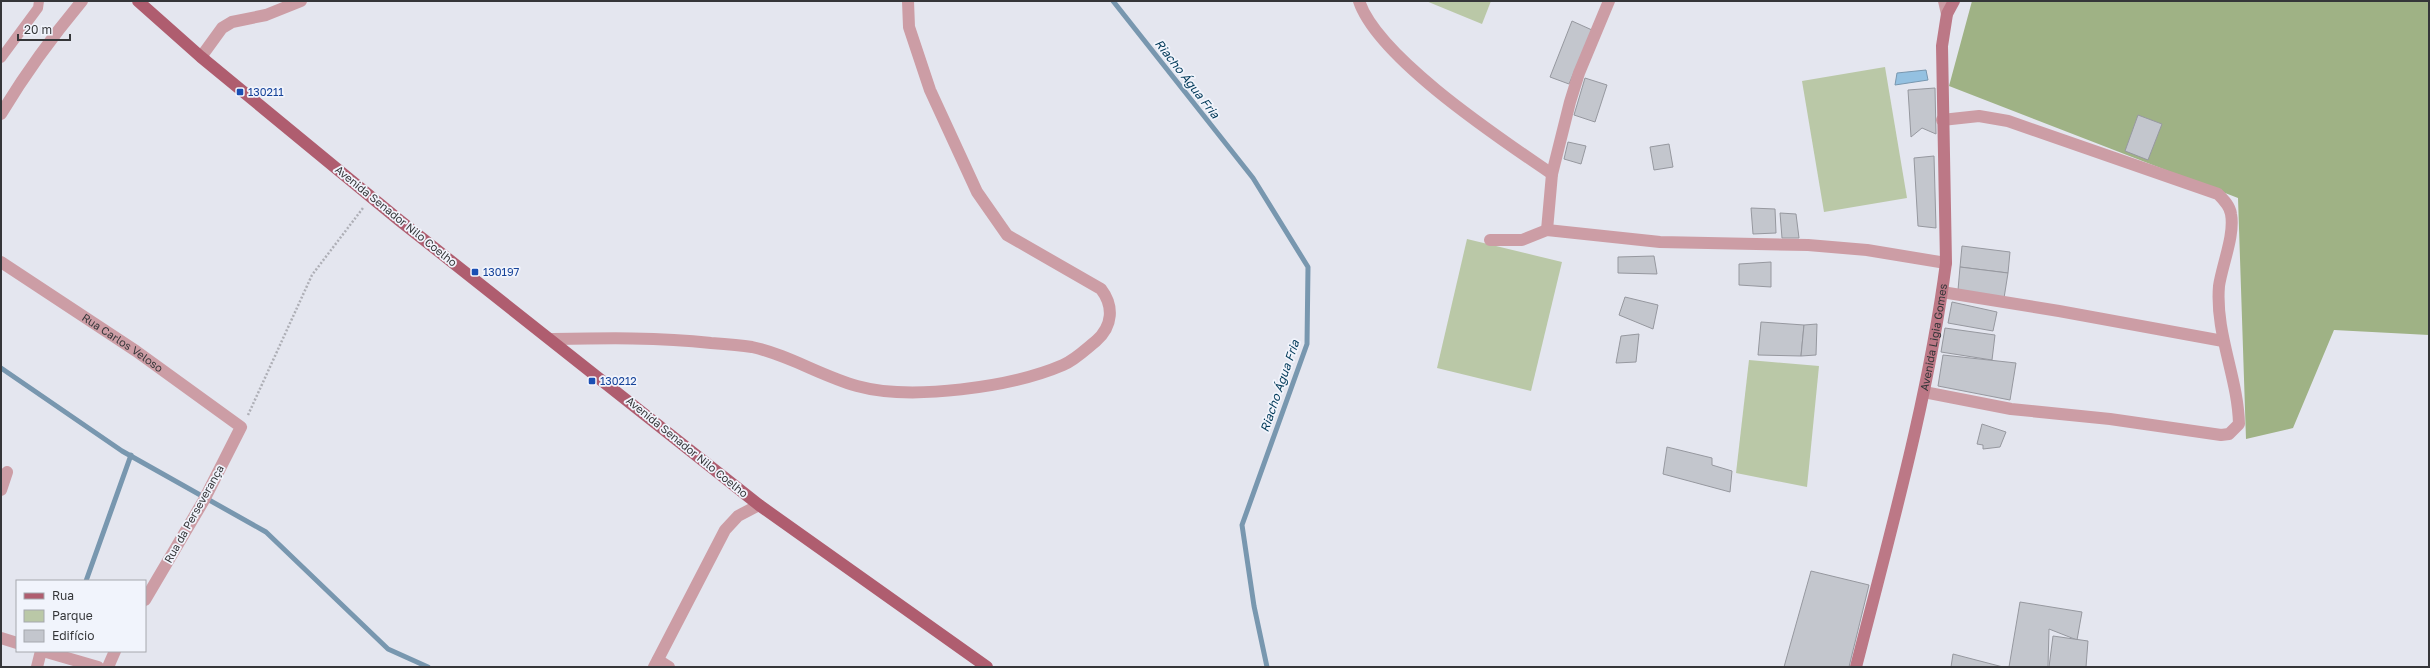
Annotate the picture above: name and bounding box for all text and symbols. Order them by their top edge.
scale bar [18,16,70,42]
text: 20 m [24,22,52,37]
water label: Riacho Água Fria [1152,36,1224,122]
place label: 130211 [248,85,284,98]
marker: 130211 [235,87,245,97]
street label: Avenida Senador Nilo Coelho [333,163,460,269]
place label: 130197 [483,265,520,278]
marker: 130197 [470,267,480,277]
street label: Avenida Ligia Gomes [1917,282,1949,392]
street label: Rua Carlos Veloso [80,310,166,375]
water label: Riacho Água Fria [1257,337,1303,434]
place label: 130212 [600,374,637,387]
marker: 130212 [587,376,597,386]
street label: Avenida Senador Nilo Coelho [624,394,751,500]
street label: Rua da Perseverança [161,462,226,565]
legend [16,580,146,652]
text: Rua [52,588,74,603]
text: Parque [52,608,93,623]
text: Edifício [52,628,94,643]

